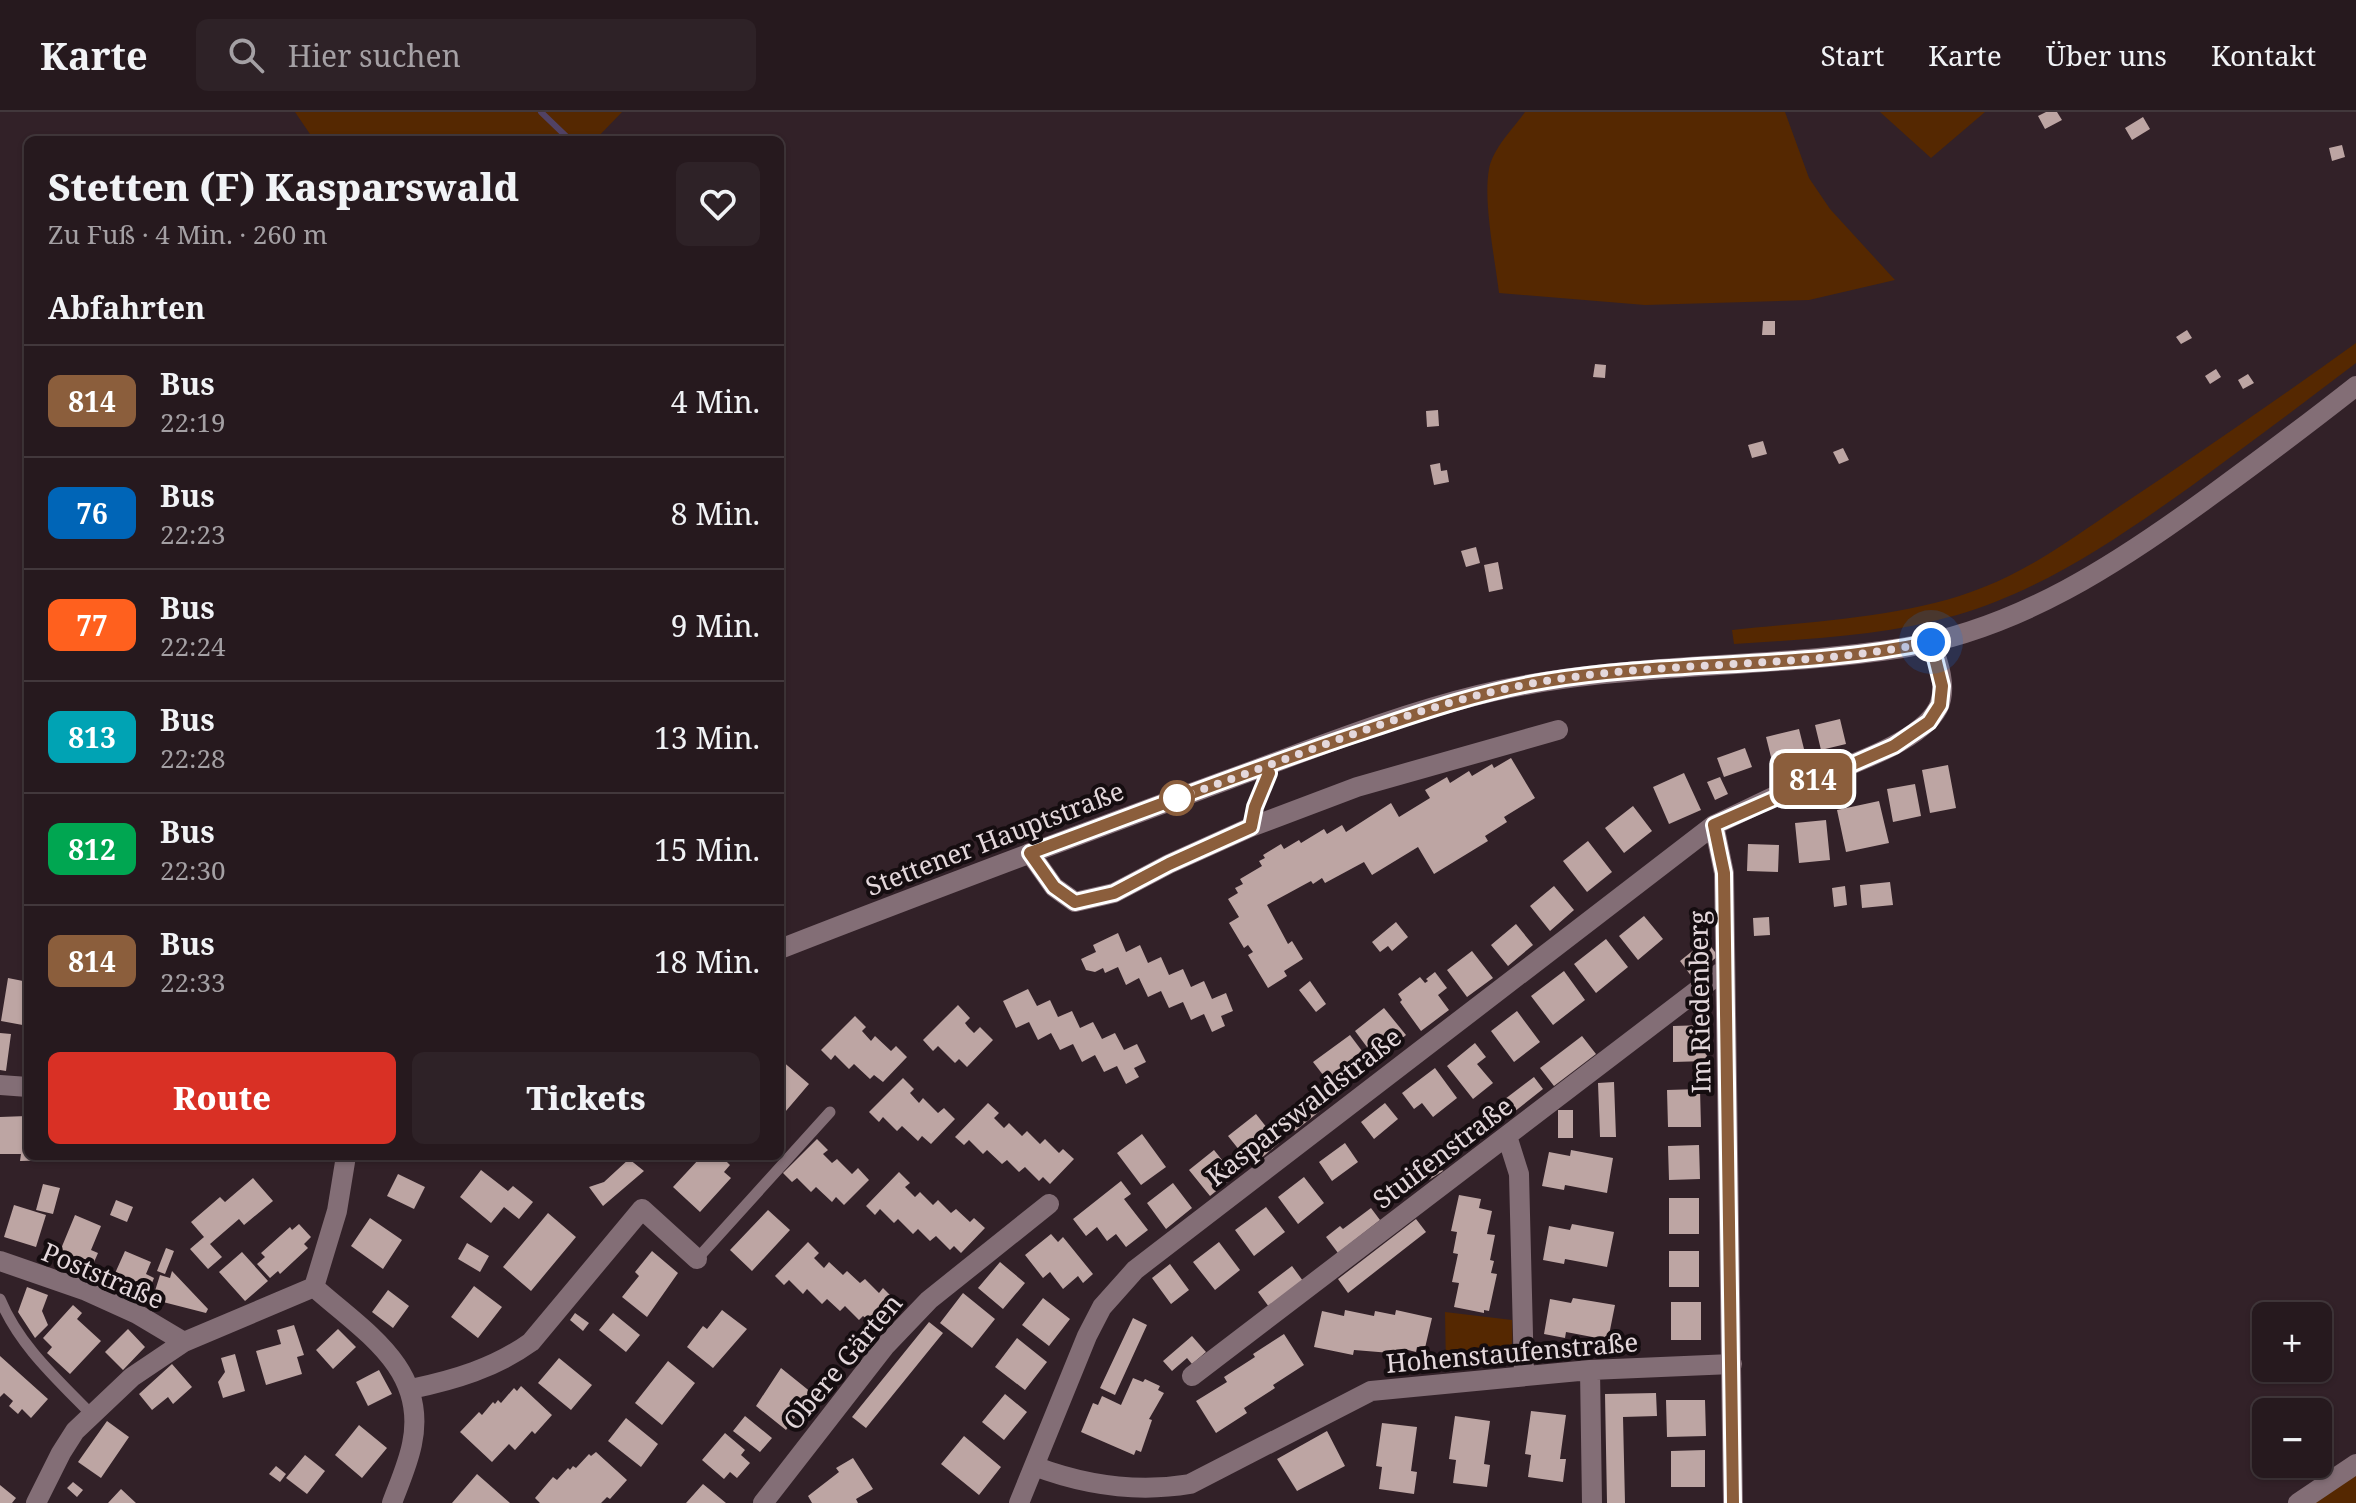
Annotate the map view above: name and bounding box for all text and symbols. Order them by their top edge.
search box [196,19,756,91]
text: Karte [40,29,148,81]
icon: search [224,33,268,77]
text: Hier suchen [288,35,461,76]
text: Start [1820,36,1884,74]
text: Karte [1928,36,2002,74]
text: Über uns [2046,36,2167,74]
text: Kontakt [2211,36,2316,74]
text: Stetten (F) Kasparswald [48,160,519,212]
button: heart [676,162,760,246]
text: Zu Fuß · 4 Min. · 260 m [48,216,328,252]
text: Abfahrten [48,287,205,328]
text: Bus [160,363,215,404]
text: 4 Min. [671,381,760,422]
text: 814 [68,382,116,420]
text: 22:19 [160,404,226,440]
text: Bus [160,475,215,516]
text: 8 Min. [671,493,760,534]
text: 76 [76,494,108,532]
text: 22:23 [160,516,226,552]
text: Bus [160,587,215,628]
text: 9 Min. [671,605,760,646]
text: 77 [76,606,108,644]
your location [1911,622,1951,662]
text: 22:24 [160,628,226,664]
text: Bus [160,699,215,740]
text: 13 Min. [654,717,760,758]
text: 813 [68,718,116,756]
text: 22:28 [160,740,226,776]
line badge: 814 [1767,753,1859,805]
text: 814 [1789,760,1837,798]
street label: Stettener Hauptstraße [860,772,1129,904]
unlabelled marker [1160,781,1194,815]
text: Bus [160,811,215,852]
text: 15 Min. [654,829,760,870]
text: 812 [68,830,116,868]
text: 22:30 [160,852,226,888]
street label: Im Riedenberg [1679,910,1719,1094]
text: Bus [160,923,215,964]
text: 18 Min. [654,941,760,982]
text: 814 [68,942,116,980]
text: 22:33 [160,964,226,1000]
street label: Kasparswaldstraße [1198,1019,1408,1194]
button: Route [48,1052,396,1144]
button: Tickets [412,1052,760,1144]
street label: Stuifenstraße [1365,1088,1520,1217]
street label: Poststraße [37,1233,170,1317]
street label: Obere Gärten [775,1286,910,1437]
map controls [2252,1302,2332,1478]
button: + [2252,1302,2332,1382]
street label: Hohenstaufenstraße [1384,1323,1640,1381]
button: − [2252,1398,2332,1478]

